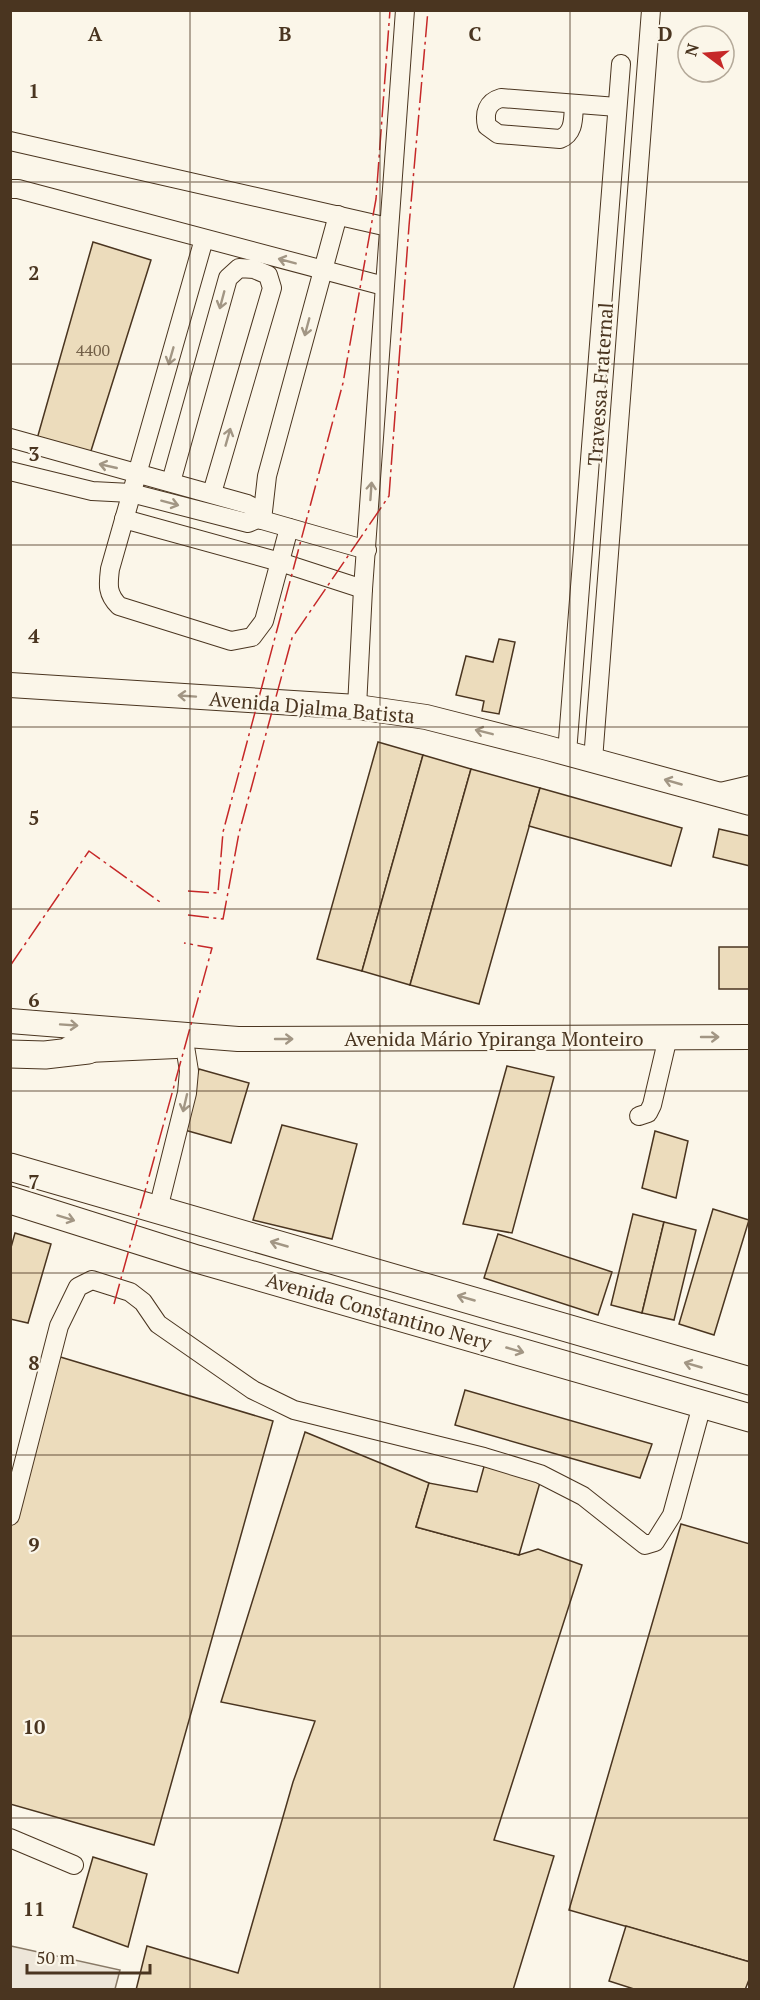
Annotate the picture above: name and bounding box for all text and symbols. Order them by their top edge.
text: A [88,20,103,47]
text: B [279,20,292,47]
text: C [468,20,482,47]
text: D [658,20,672,47]
north arrow [676,24,736,84]
text: N [679,41,704,59]
text: 1 [28,77,40,104]
one-way arrow [278,255,297,267]
text: 2 [28,259,40,286]
one-way arrow [216,291,227,310]
street label: Travessa Fraternal [581,302,619,466]
one-way arrow [301,318,312,337]
house number: 4400 [76,339,110,361]
one-way arrow [165,346,176,365]
one-way arrow [223,428,234,447]
text: 3 [28,440,40,467]
one-way arrow [99,460,118,472]
one-way arrow [366,482,377,502]
one-way arrow [160,498,179,510]
text: 4 [28,622,40,649]
street label: Avenida Djalma Batista [208,685,416,729]
one-way arrow [178,690,198,701]
one-way arrow [475,725,494,737]
one-way arrow [664,776,683,788]
text: 5 [28,804,40,831]
text: 6 [28,986,40,1013]
one-way arrow [58,1020,78,1031]
street label: Avenida Mário Ypiranga Monteiro [344,1025,644,1052]
one-way arrow [700,1031,720,1043]
one-way arrow [274,1033,294,1045]
one-way arrow [179,1093,190,1113]
text: 7 [28,1168,40,1195]
one-way arrow [56,1213,75,1224]
one-way arrow [269,1238,288,1249]
street label: Avenida Constantino Nery [263,1266,496,1356]
one-way arrow [457,1292,476,1304]
one-way arrow [505,1345,524,1357]
text: 8 [28,1349,40,1376]
one-way arrow [684,1359,703,1370]
text: 9 [28,1531,40,1558]
text: 10 [23,1713,45,1740]
text: 11 [23,1895,45,1922]
scale bar [27,1937,150,1975]
text: 50 m [36,1945,76,1969]

